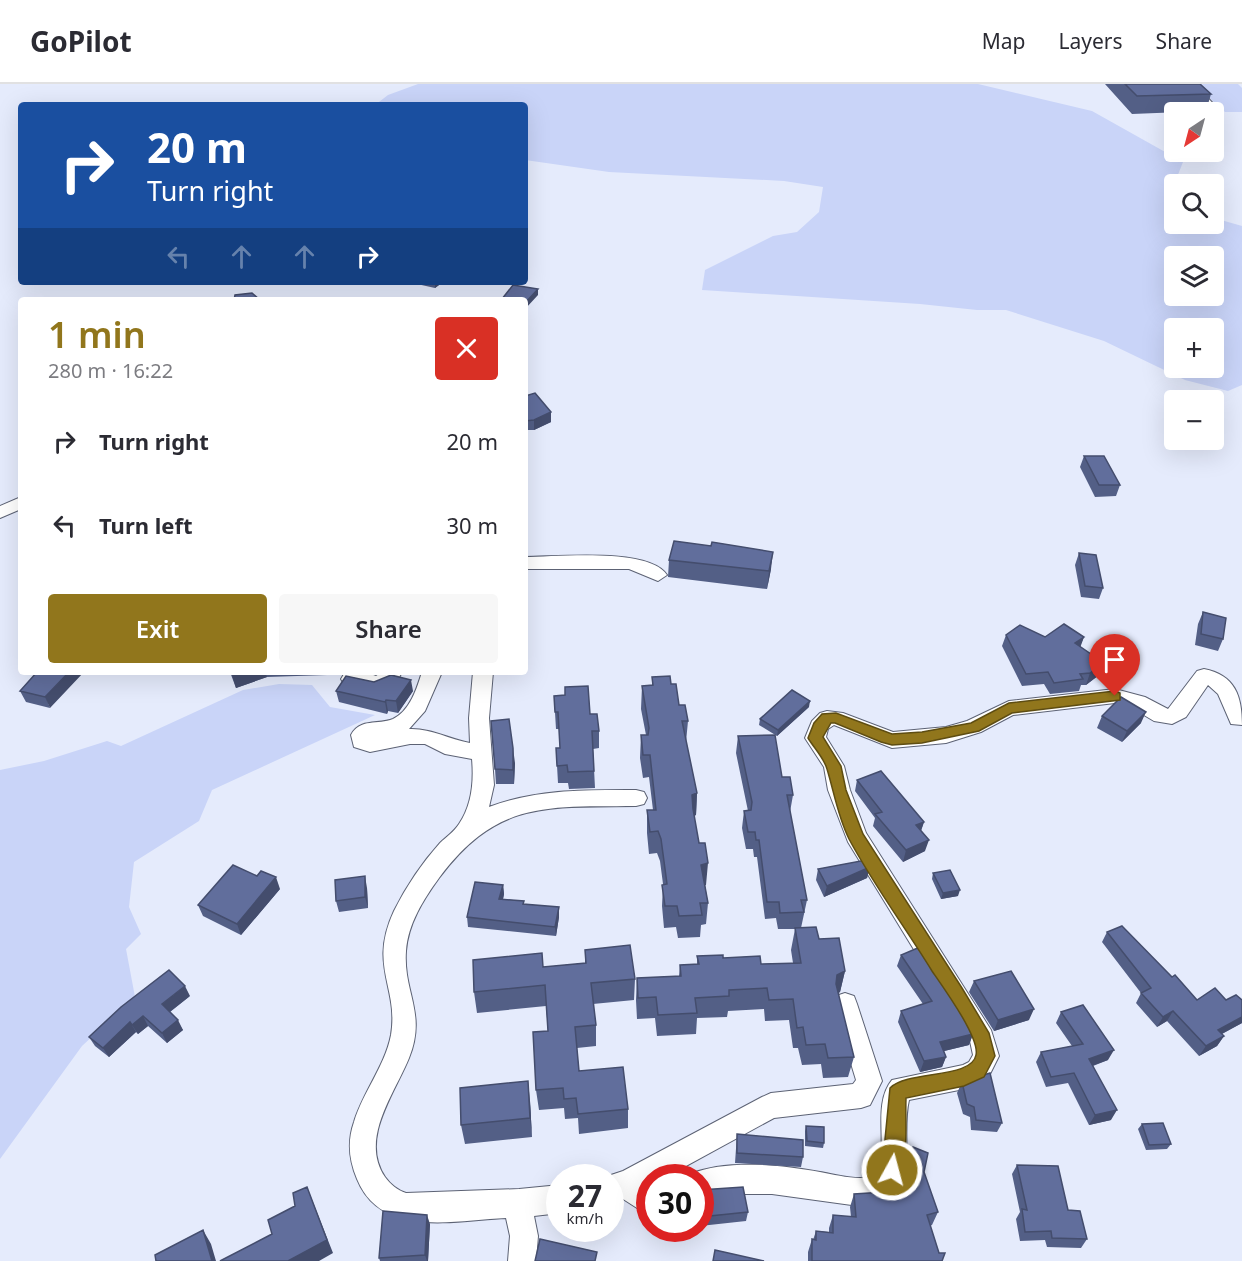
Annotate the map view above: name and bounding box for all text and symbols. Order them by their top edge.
text: GoPilot [30,22,132,60]
text: Map [982,27,1026,55]
text: Layers [1059,27,1123,55]
text: Share [1156,27,1212,55]
north arrow [1164,102,1224,162]
map controls [1164,102,1224,450]
text: 20 m [147,118,247,175]
icon: right [48,126,126,204]
text: Turn right [147,172,273,209]
button: search [1164,174,1224,234]
icon: left [162,240,195,273]
icon: ahead [225,240,258,273]
icon: ahead [288,240,321,273]
icon: right [351,240,384,273]
button: layers [1164,246,1224,306]
text: 1 min [48,310,146,359]
button: close [435,317,498,380]
button: + [1164,318,1224,378]
text: 280 m · 16:22 [48,357,173,384]
button: − [1164,390,1224,450]
icon: right [48,425,81,458]
text: Turn right [99,426,209,456]
text: 20 m [447,426,498,456]
icon: left [48,509,81,542]
text: Turn left [99,510,193,540]
text: 30 m [447,510,498,540]
button: Exit [48,594,267,663]
button: Share [279,594,498,663]
pin [1089,634,1140,696]
icon: arrive [1098,643,1131,676]
position arrow [860,1138,924,1202]
speed limit sign: 30 [636,1164,714,1242]
text: 27 [568,1175,602,1216]
text: km/h [567,1208,603,1228]

